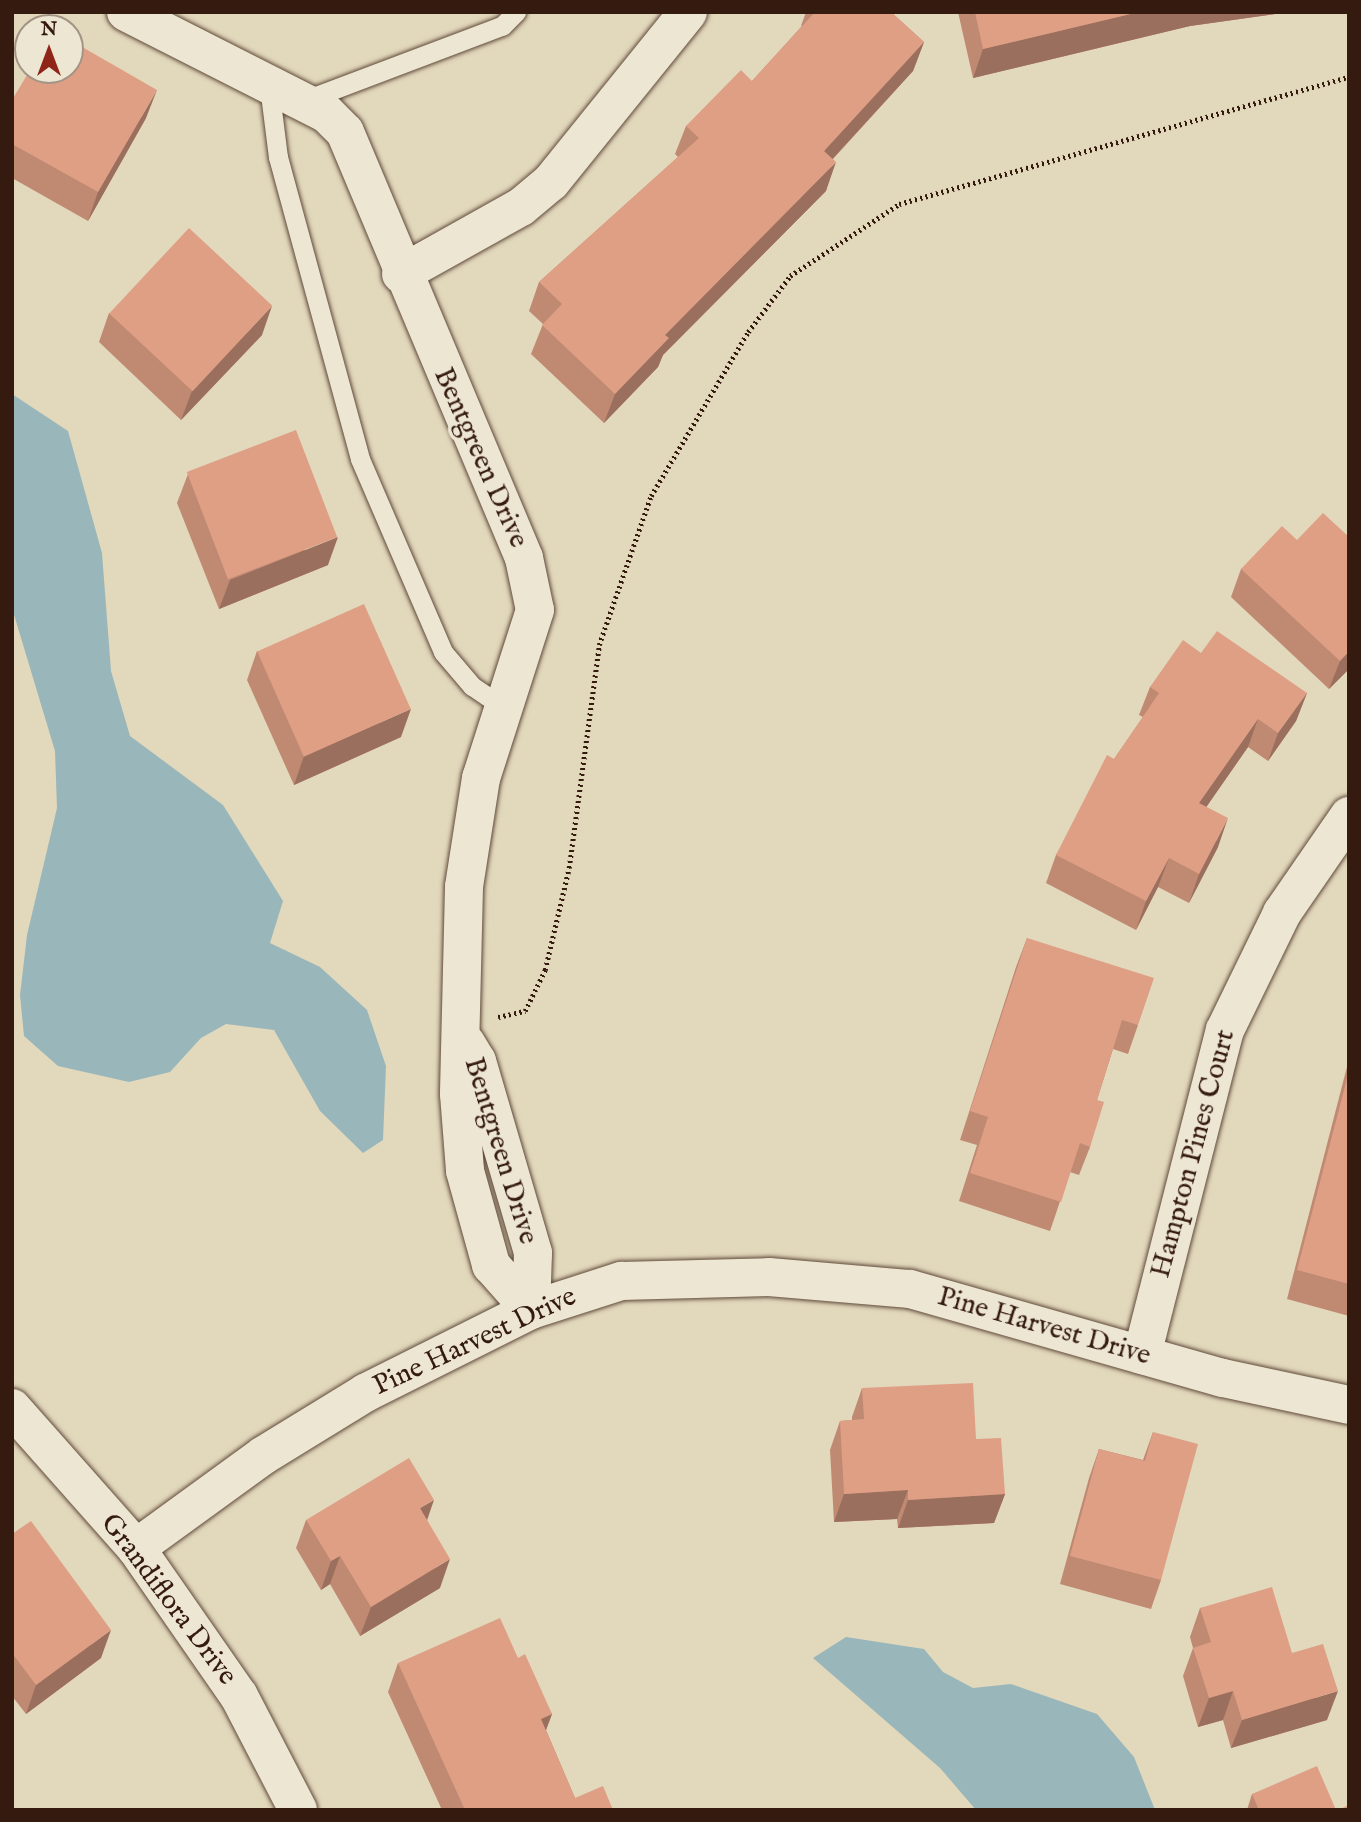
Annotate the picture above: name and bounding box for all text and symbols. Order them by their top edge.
north arrow [14,14,84,84]
text: N [41,18,57,42]
street label: Bentgreen Drive [425,363,535,553]
street label: Hampton Pines Court [1145,1026,1243,1282]
street label: Bentgreen Drive [456,1054,544,1248]
street label: Pine Harvest Drive [368,1280,582,1404]
street label: Pine Harvest Drive [934,1281,1154,1373]
street label: Grandiflora Drive [93,1508,243,1692]

